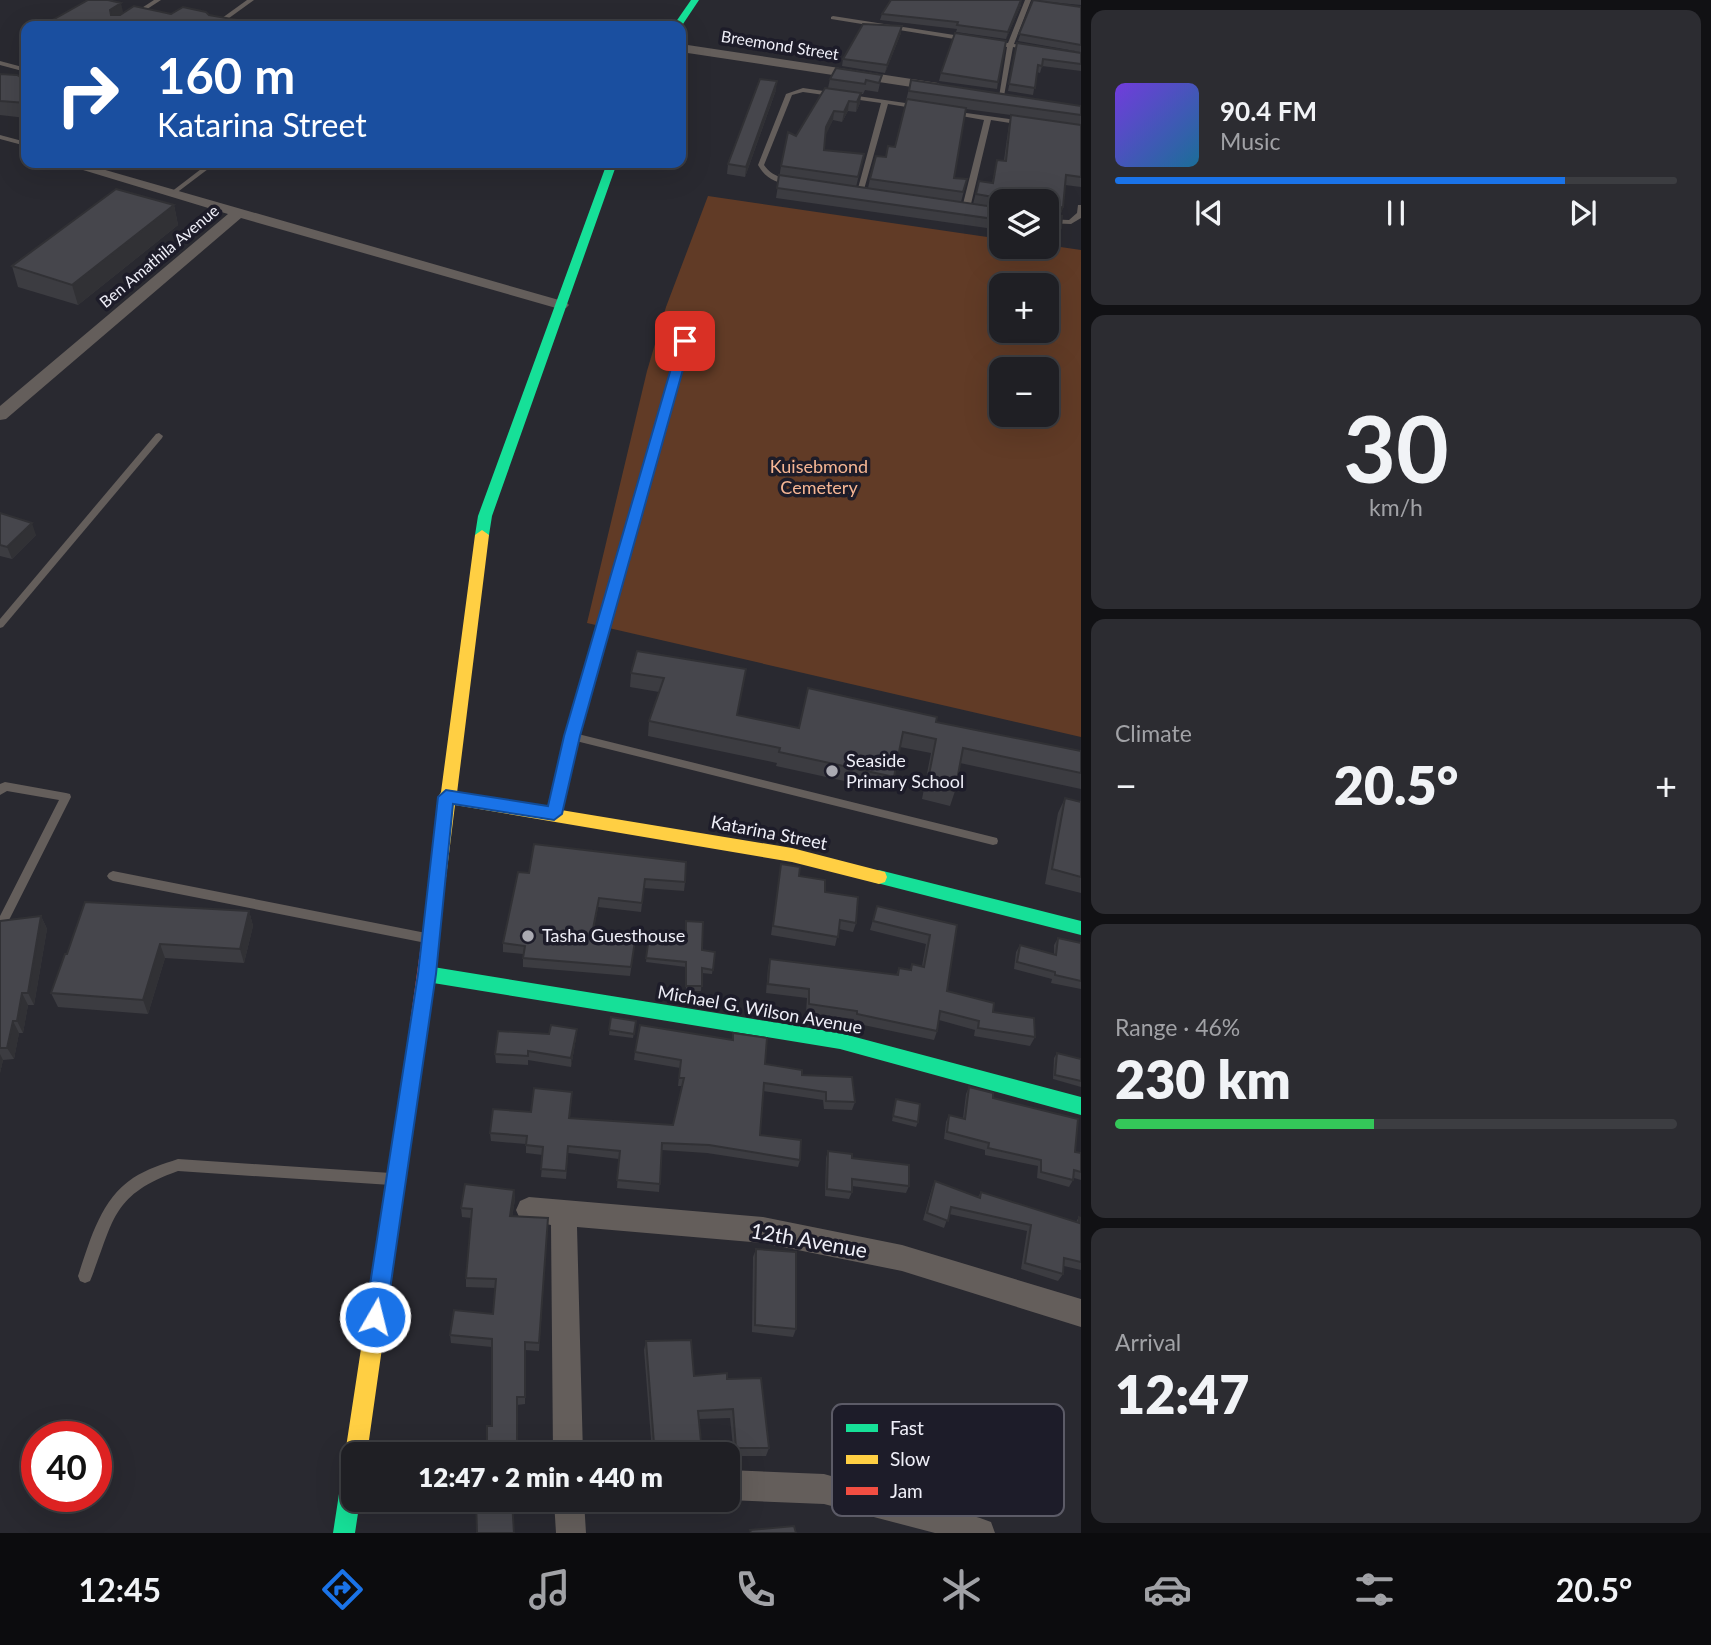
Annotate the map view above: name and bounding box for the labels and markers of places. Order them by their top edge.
pin [655,311,715,371]
place label: Seaside Primary School [846,749,964,792]
marker: Seaside Primary School [824,763,840,779]
place label: Tasha Guesthouse [542,924,685,946]
marker: Tasha Guesthouse [520,928,536,944]

